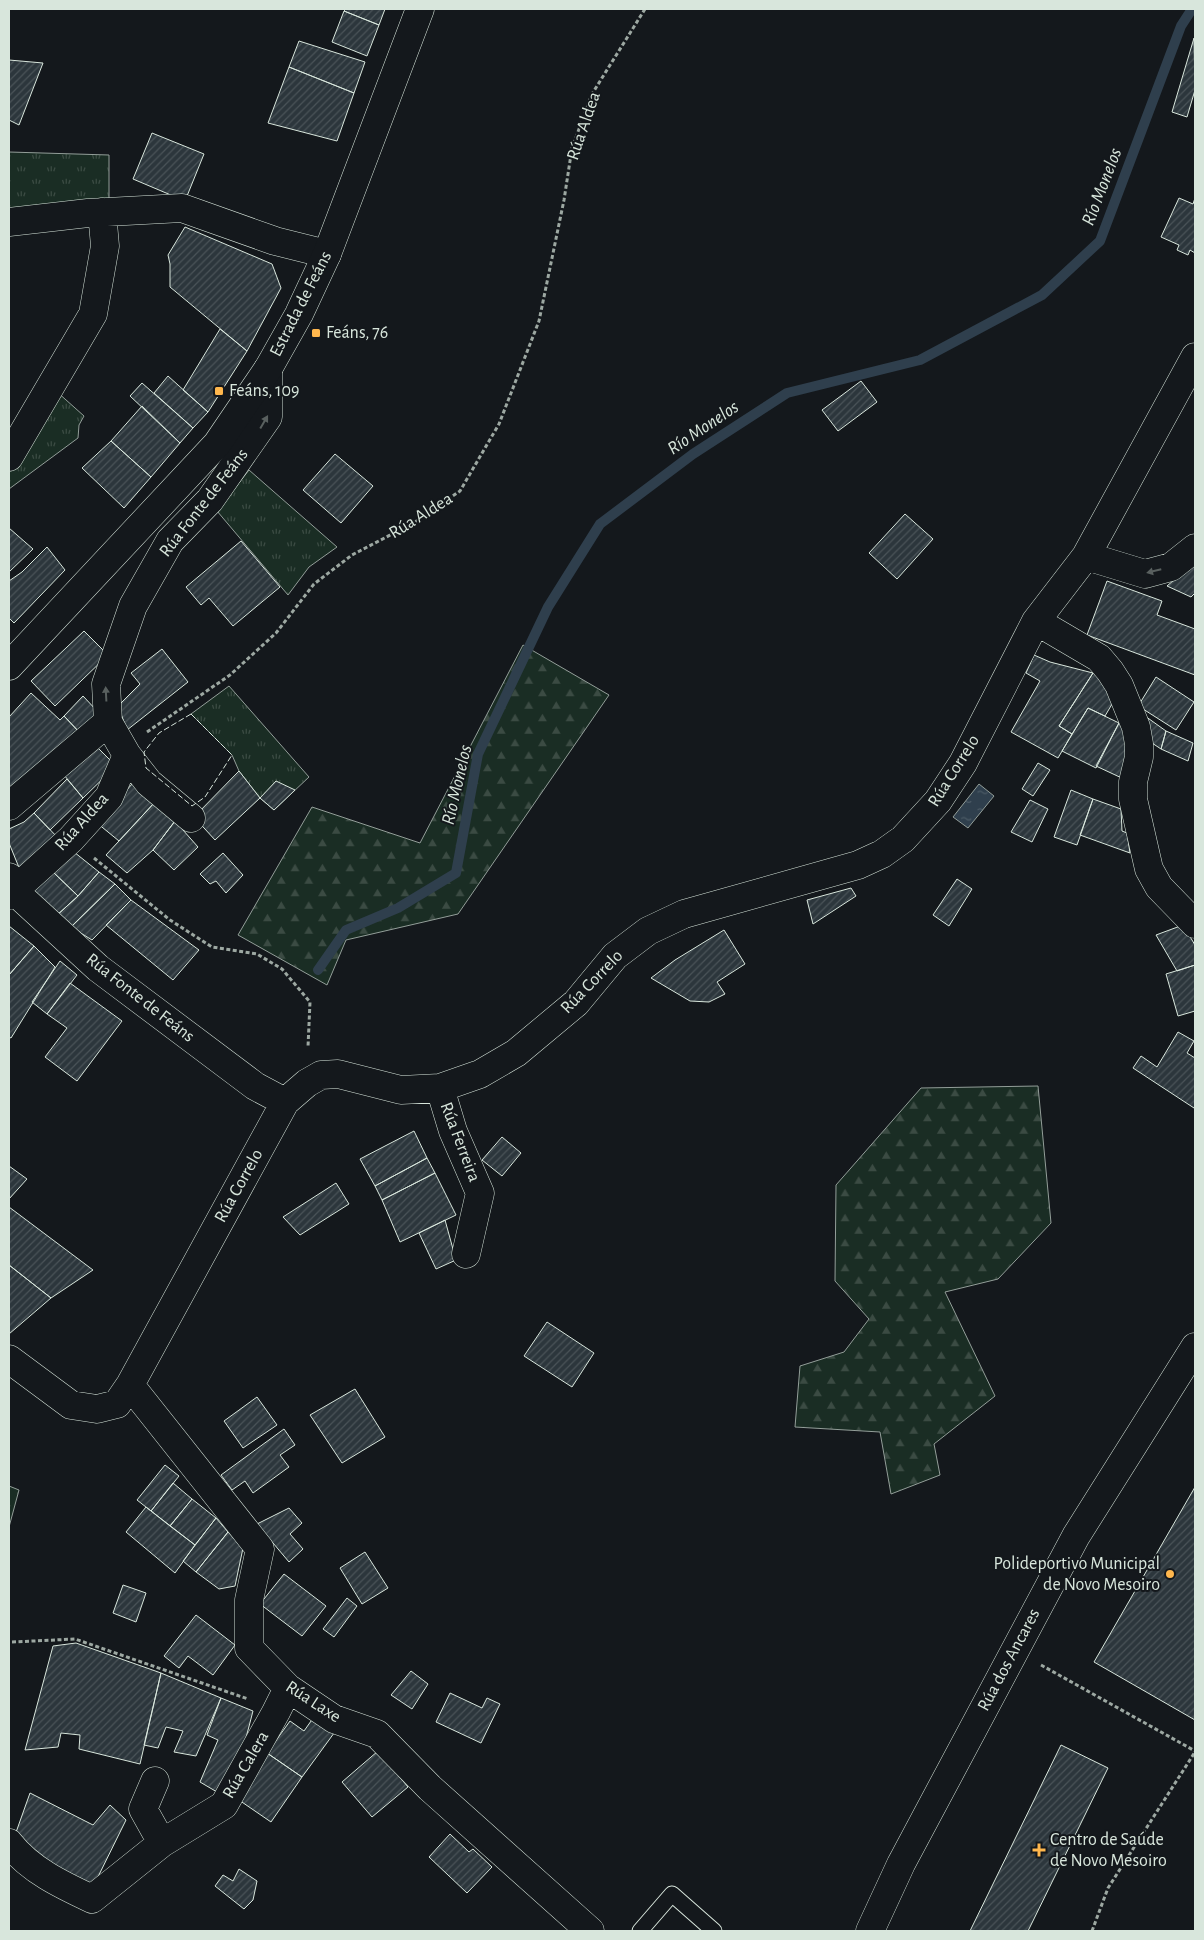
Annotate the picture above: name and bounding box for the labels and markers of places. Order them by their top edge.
place label: Feáns, 76 [326,324,388,342]
marker: Feáns, 76 [310,327,322,339]
place label: Feáns, 109 [229,382,300,400]
marker: Feáns, 109 [213,385,225,397]
place label: Polideportivo Municipal de Novo Mesoiro [994,1555,1160,1594]
marker: Polideportivo Municipal de Novo Mesoiro [1164,1568,1176,1580]
place label: Centro de Saúde de Novo Mesoiro [1050,1831,1167,1870]
marker: Centro de Saúde de Novo Mesoiro [1032,1843,1046,1857]

